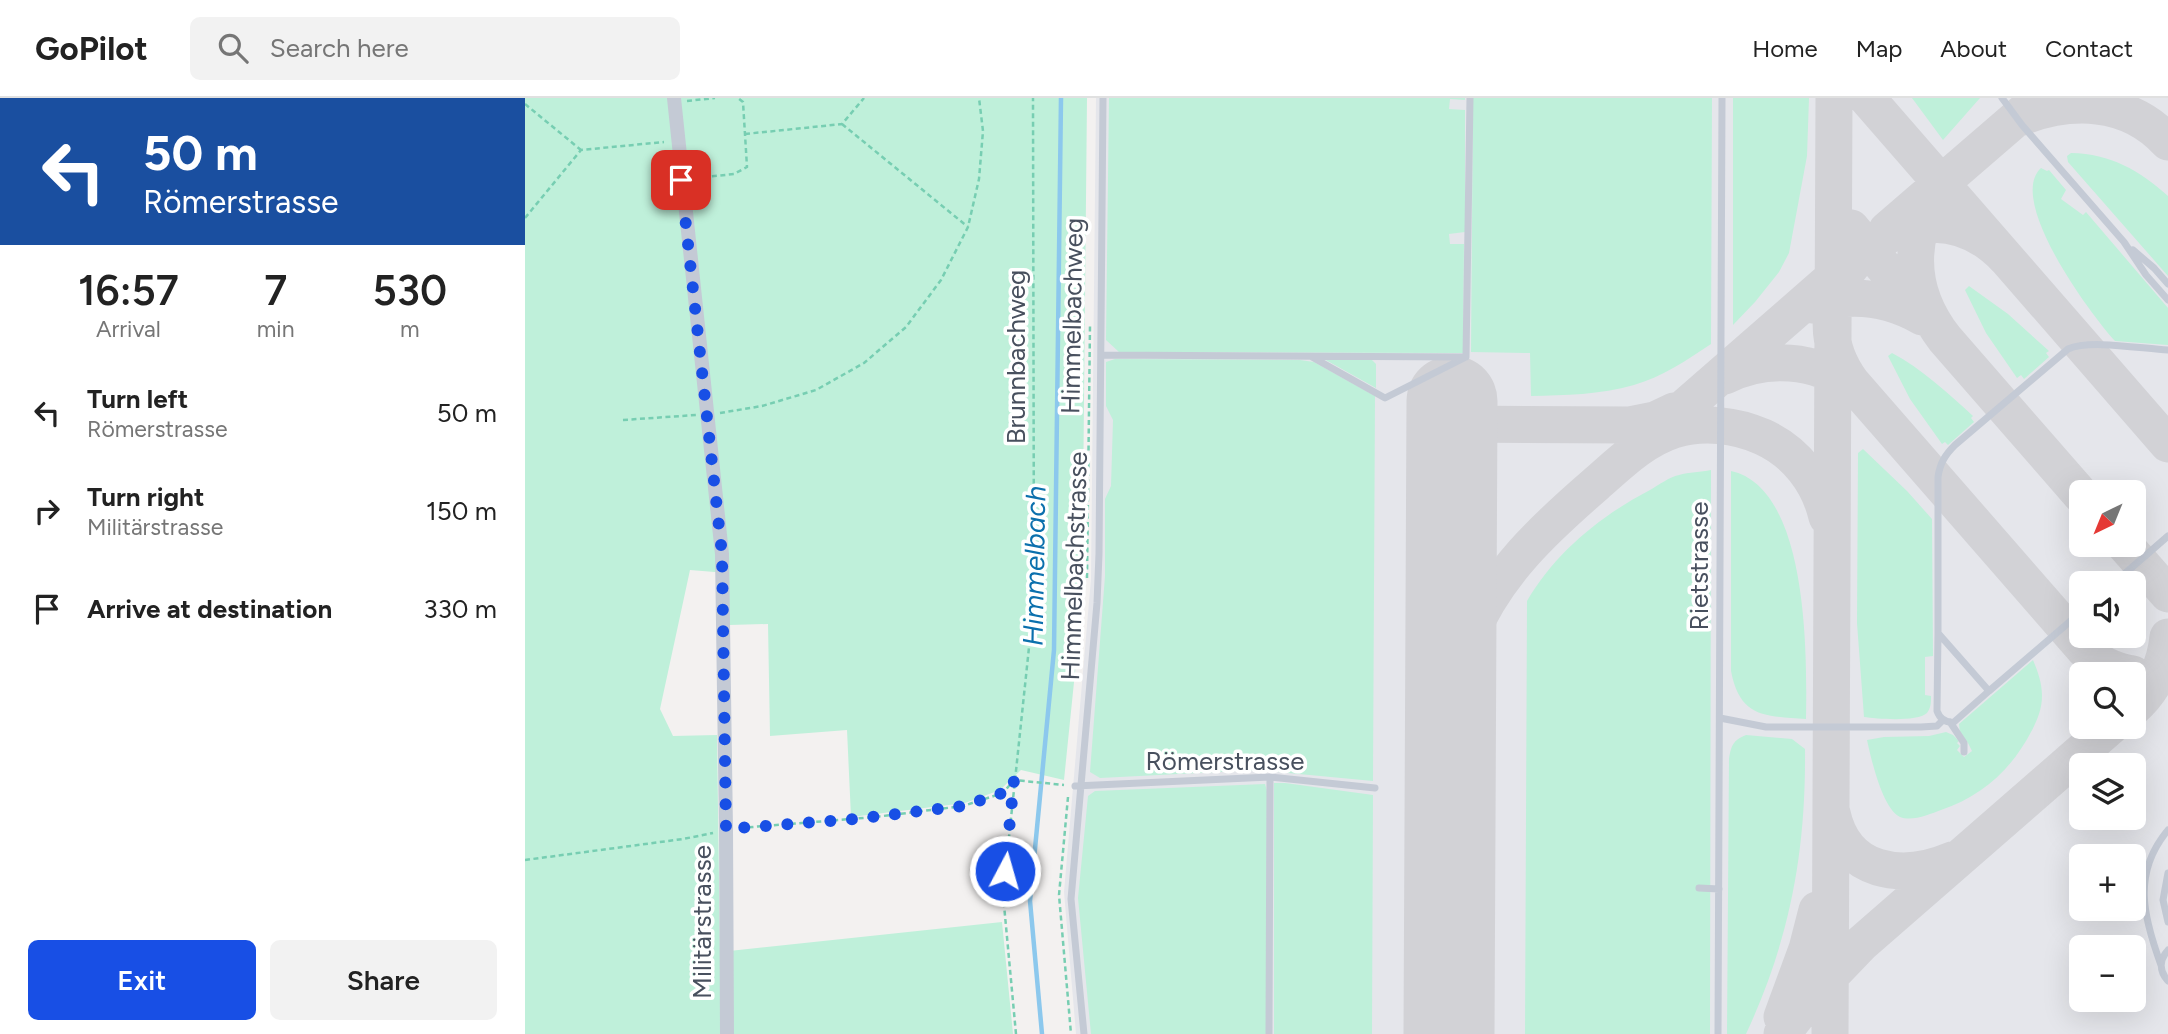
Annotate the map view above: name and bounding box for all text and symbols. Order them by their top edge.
search box [190,17,680,80]
text: GoPilot [35,29,148,68]
icon: search [214,29,252,67]
text: Search here [270,32,409,64]
text: Home [1752,34,1818,63]
text: Map [1856,34,1902,63]
text: About [1940,34,2007,63]
text: Contact [2045,34,2133,63]
text: 50 m [143,123,258,182]
icon: left [28,126,119,217]
pin [651,150,711,210]
icon: arrive [662,161,700,199]
text: Römerstrasse [143,183,339,221]
street label: Himmelbachweg [1054,218,1090,414]
text: 16:57 [78,265,179,316]
text: 7 [264,265,287,316]
text: 530 [373,265,447,316]
street label: Brunnbachweg [1000,270,1032,444]
text: Arrival [96,315,161,343]
text: min [257,315,295,343]
text: m [400,315,420,343]
text: Turn left [87,383,188,415]
icon: left [28,394,66,432]
text: 50 m [437,397,497,429]
text: Römerstrasse [87,415,228,443]
street label: Himmelbachstrasse [1054,451,1094,681]
north arrow [2069,480,2145,556]
map controls [2069,480,2146,1012]
text: Turn right [87,481,204,513]
water label: Himmelbach [1016,486,1052,646]
icon: right [28,492,66,530]
text: 150 m [426,495,497,527]
street label: Rietstrasse [1683,502,1715,630]
text: Militärstrasse [87,513,223,541]
button: sound [2069,571,2146,648]
icon: arrive [28,590,66,628]
text: Arrive at destination [87,593,332,625]
text: 330 m [423,593,497,625]
button: search [2069,662,2146,739]
street label: Römerstrasse [1146,745,1304,777]
button: layers [2069,753,2146,830]
position arrow [968,834,1042,908]
button: + [2069,844,2146,921]
street label: Militärstrasse [686,845,718,999]
button: − [2069,935,2146,1012]
button: Exit [28,940,256,1020]
button: Share [270,940,497,1020]

